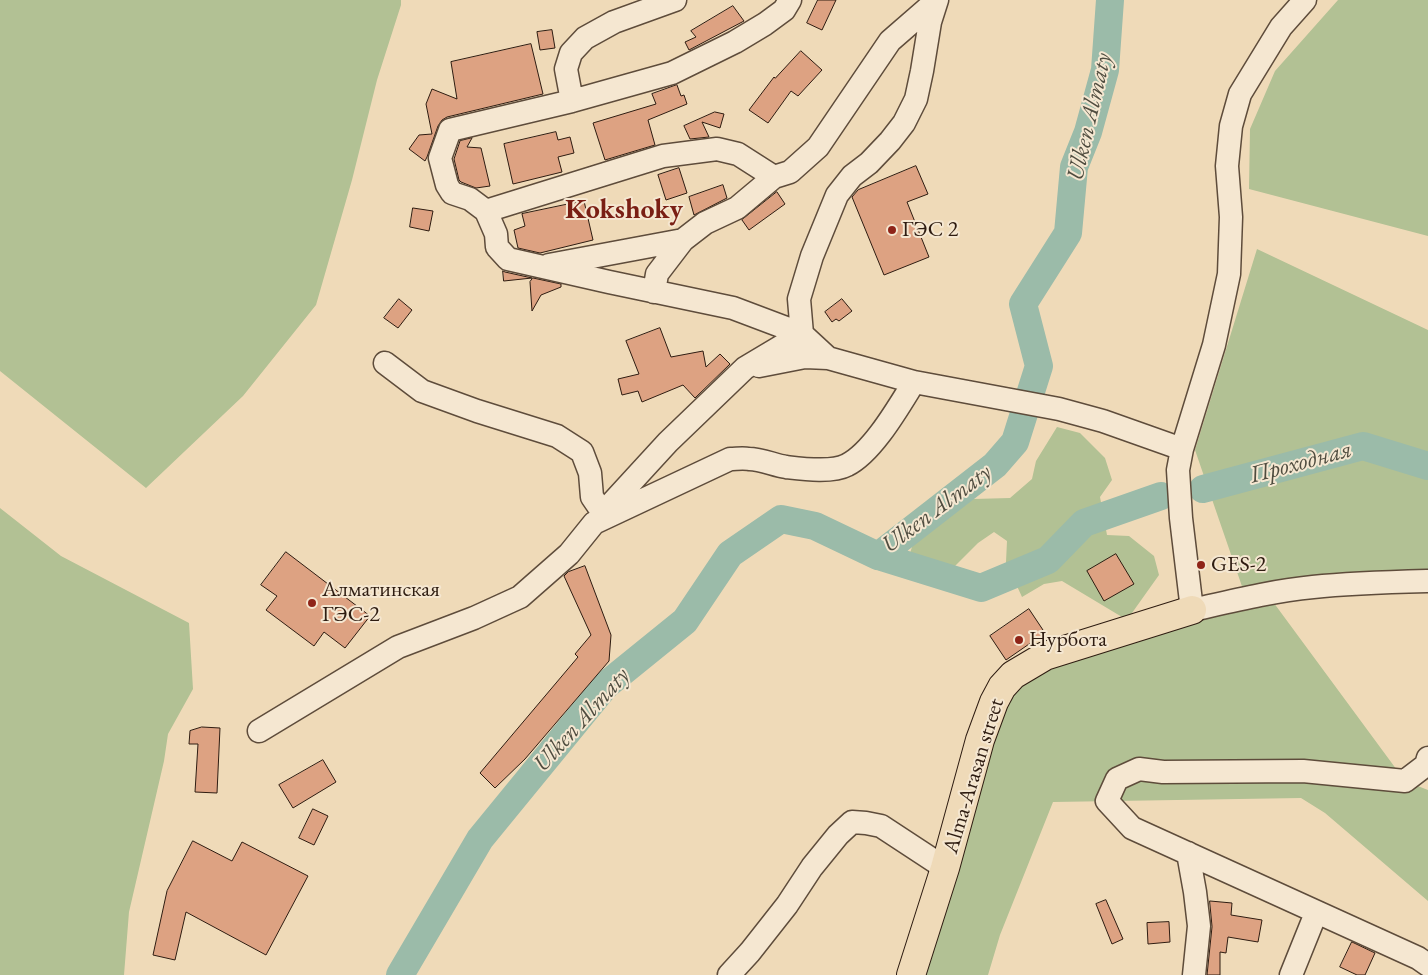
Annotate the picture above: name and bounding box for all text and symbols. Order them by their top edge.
water label: Ulken Almaty [1061,50,1119,184]
district label: Kokshoky [565,193,683,227]
place label: ГЭС 2 [902,217,958,243]
marker: ГЭС 2 [886,224,898,236]
water label: Проходная [1247,436,1355,490]
water label: Ulken Almaty [876,458,998,560]
place label: GES-2 [1211,552,1266,578]
marker: GES-2 [1195,559,1207,571]
place label: Алматинская ГЭС-2 [322,577,440,628]
marker: Алматинская ГЭС-2 [306,597,318,609]
place label: Нурбота [1029,627,1107,653]
marker: Нурбота [1013,634,1025,646]
water label: Ulken Almaty [528,662,636,778]
street label: Alma-Arasan street [938,695,1010,857]

